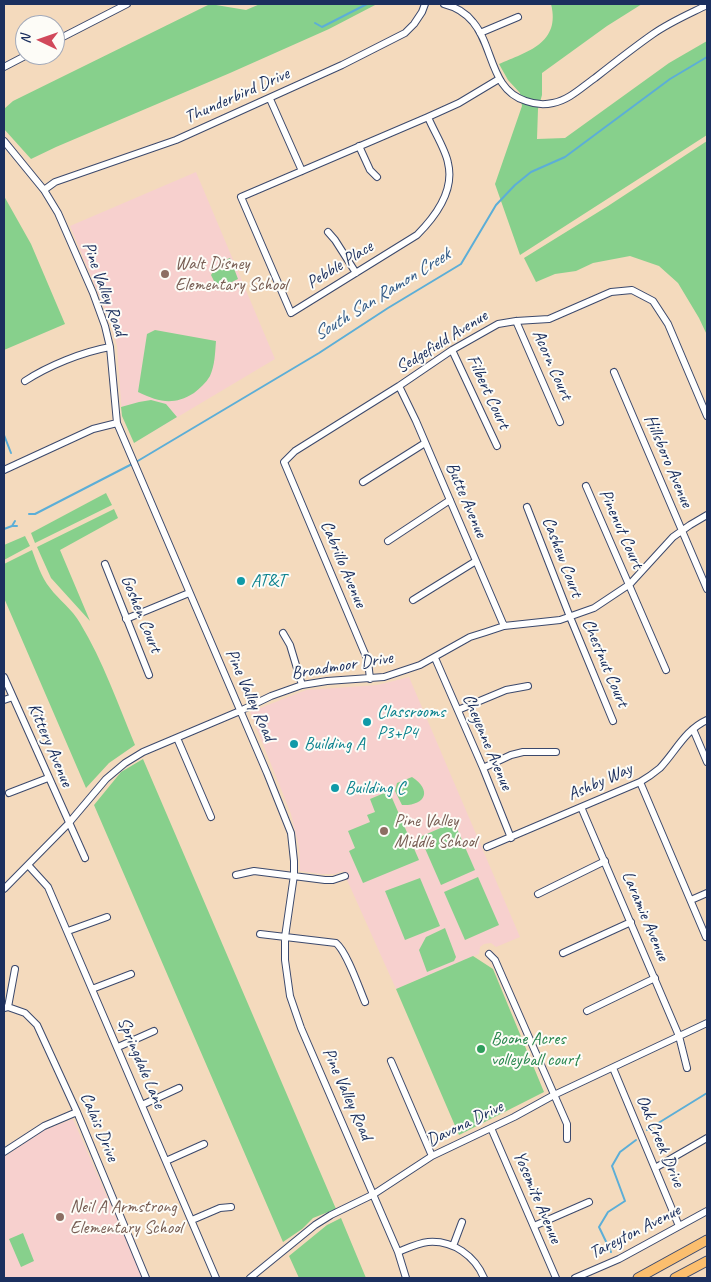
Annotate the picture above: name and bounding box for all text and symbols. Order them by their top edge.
north arrow [15,15,65,65]
text: N [17,34,34,44]
street label: Thunderbird Drive [181,63,293,129]
street label: Pebble Place [303,236,377,294]
street label: Pine Valley Road [77,239,131,339]
water label: South San Ramon Creek [310,244,454,346]
place label: Walt Disney Elementary School [175,253,287,296]
marker: Walt Disney Elementary School [159,268,171,280]
street label: Sedgefield Avenue [392,305,492,379]
street label: Acorn Court [527,327,577,403]
street label: Filbert Court [461,352,515,432]
street label: Hillsboro Avenue [639,411,697,511]
street label: Butte Avenue [441,459,491,541]
street label: Pinenut Court [594,486,648,572]
street label: Cashew Court [537,514,587,600]
street label: Cabrillo Avenue [315,517,371,611]
place label: AT&T [251,570,286,592]
street label: Goshen Court [116,572,166,656]
marker: AT&T [235,575,247,587]
street label: Chestnut Court [577,616,633,710]
street label: Pine Valley Road [220,646,280,744]
street label: Broadmoor Drive [290,647,394,685]
street label: Cheyenne Avenue [457,691,517,793]
street label: Kittery Avenue [23,700,77,790]
place label: Classrooms P3+P4 [377,701,445,744]
marker: Classrooms P3+P4 [361,716,373,728]
place label: Building A [304,733,365,755]
marker: Building A [288,738,300,750]
street label: Ashby Way [565,758,635,806]
place label: Building C [345,777,405,799]
marker: Building C [329,782,341,794]
place label: Pine Valley Middle School [394,810,477,852]
marker: Pine Valley Middle School [378,825,390,837]
street label: Laramie Avenue [616,868,674,964]
street label: Springdale Lane [112,1014,170,1112]
place label: Boone Acres volleyball court [491,1028,579,1070]
marker: Boone Acres volleyball court [475,1043,487,1055]
street label: Pine Valley Road [317,1045,377,1143]
street label: Calais Drive [75,1089,123,1165]
street label: Oak Creek Drive [631,1092,689,1190]
street label: Davona Drive [423,1096,507,1152]
street label: Yosemite Avenue [508,1148,566,1246]
place label: Neil A Armstrong Elementary School [70,1196,182,1238]
street label: Tareyton Avenue [586,1200,684,1264]
marker: Neil A Armstrong Elementary School [54,1211,66,1223]

